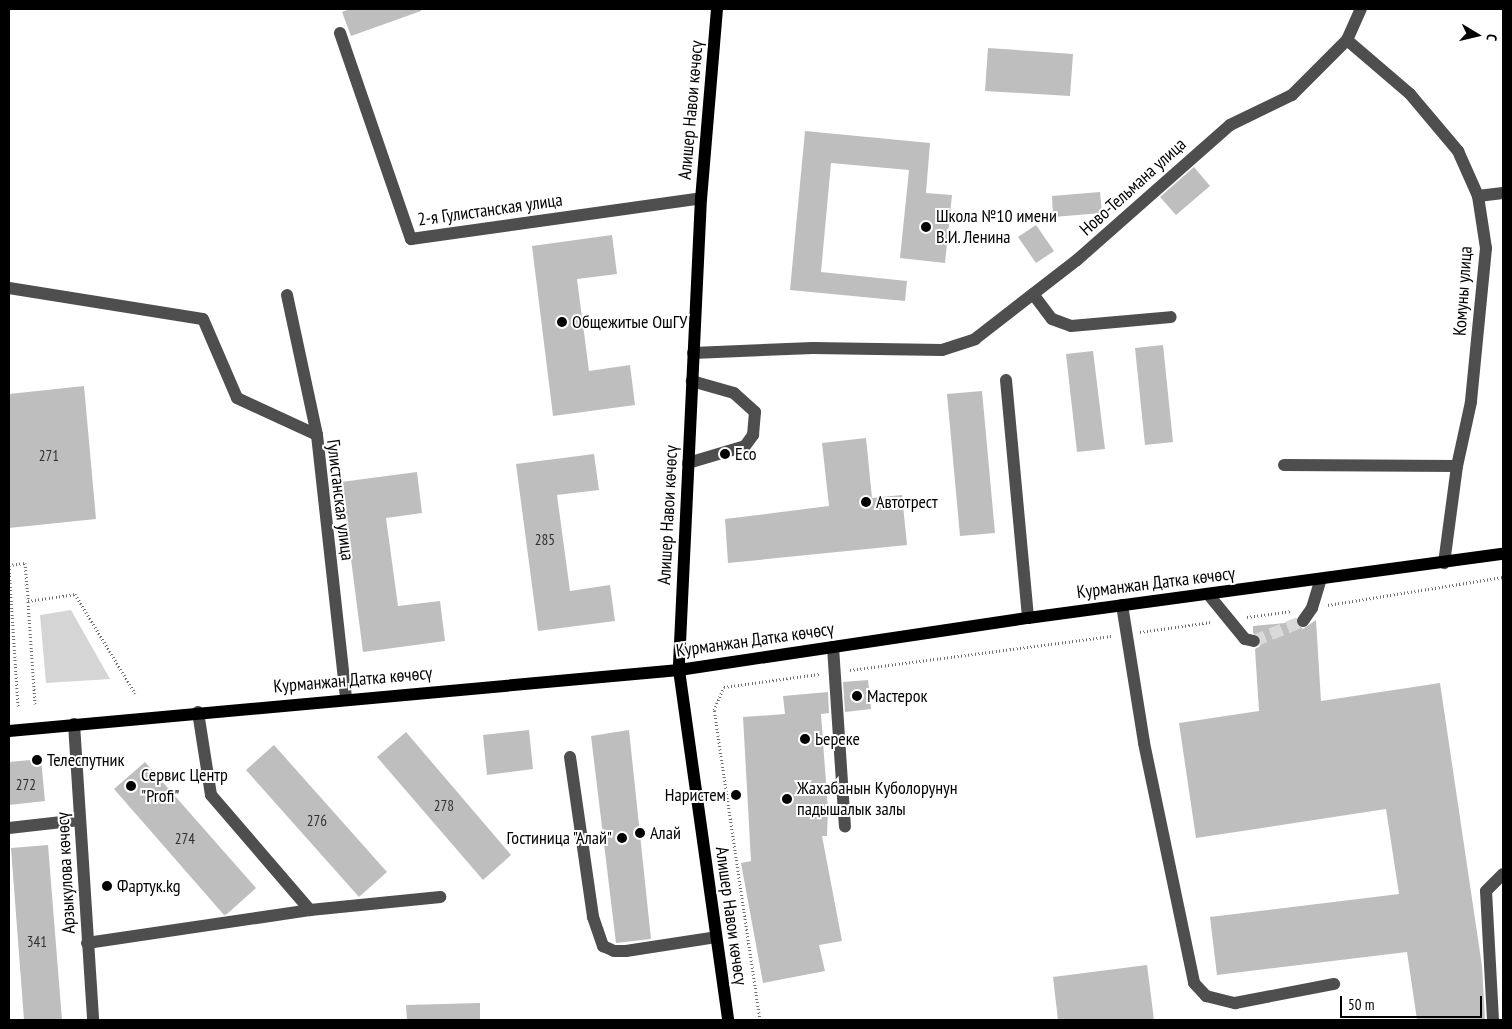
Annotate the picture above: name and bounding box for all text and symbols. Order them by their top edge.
north arrow [1452,10,1502,60]
text: С [1482,33,1501,42]
street label: Алишер Навои көчөсү [674,39,708,181]
street label: Ново-Тельмана улица [1075,134,1191,240]
street label: 2-я Гулистанская улица [416,189,564,231]
place label: Школа №10 имени В.И. Ленина [936,206,1057,248]
marker: Школа №10 имени В.И. Ленина [920,221,932,233]
street label: Комуны улица [1449,245,1477,337]
place label: Общежитые ОшГУ [572,311,687,333]
marker: Общежитые ОшГУ [556,316,568,328]
street label: Гулистанская улица [322,438,358,562]
place label: Есо [735,443,757,465]
street label: Алишер Навои көчөсү [654,445,682,585]
house number: 271 [39,447,59,465]
marker: Есо [719,448,731,460]
place label: Автотрест [876,491,938,513]
marker: Автотрест [860,496,872,508]
house number: 285 [535,531,555,549]
street label: Курманжан Датка көчөсү [1075,563,1237,603]
street label: Курманжан Датка көчөсү [674,618,836,662]
street label: Курманжан Датка көчөсү [273,662,433,698]
place label: Мастерок [867,685,927,707]
marker: Мастерок [851,690,863,702]
place label: Ьереке [815,728,860,750]
marker: Ьереке [799,733,811,745]
place label: Телеспутник [47,749,124,771]
marker: Телеспутник [31,754,43,766]
place label: Сервис Центр "Profi" [141,765,228,808]
house number: 272 [16,776,36,794]
place label: Жахабанын Куболорунун падышалык залы [797,778,958,821]
marker: Сервис Центр "Profi" [125,780,137,792]
place label: Наристем [665,784,726,806]
marker: Наристем [730,789,742,801]
marker: Жахабанын Куболорунун падышалык залы [781,793,793,805]
house number: 278 [434,797,454,815]
street label: Арзыкулова көчөсү [52,812,80,934]
house number: 276 [307,812,327,830]
place label: Алай [650,822,681,844]
place label: Гостиница "Алай" [506,827,612,849]
marker: Алай [634,827,646,839]
house number: 274 [175,830,195,848]
marker: Гостиница "Алай" [616,832,628,844]
street label: Алишер Навои көчөсү [711,845,751,987]
place label: Фартук.kg [117,875,180,897]
marker: Фартук.kg [101,880,113,892]
house number: 341 [27,933,47,951]
scale bar [1342,986,1484,1018]
text: 50 m [1348,995,1374,1014]

